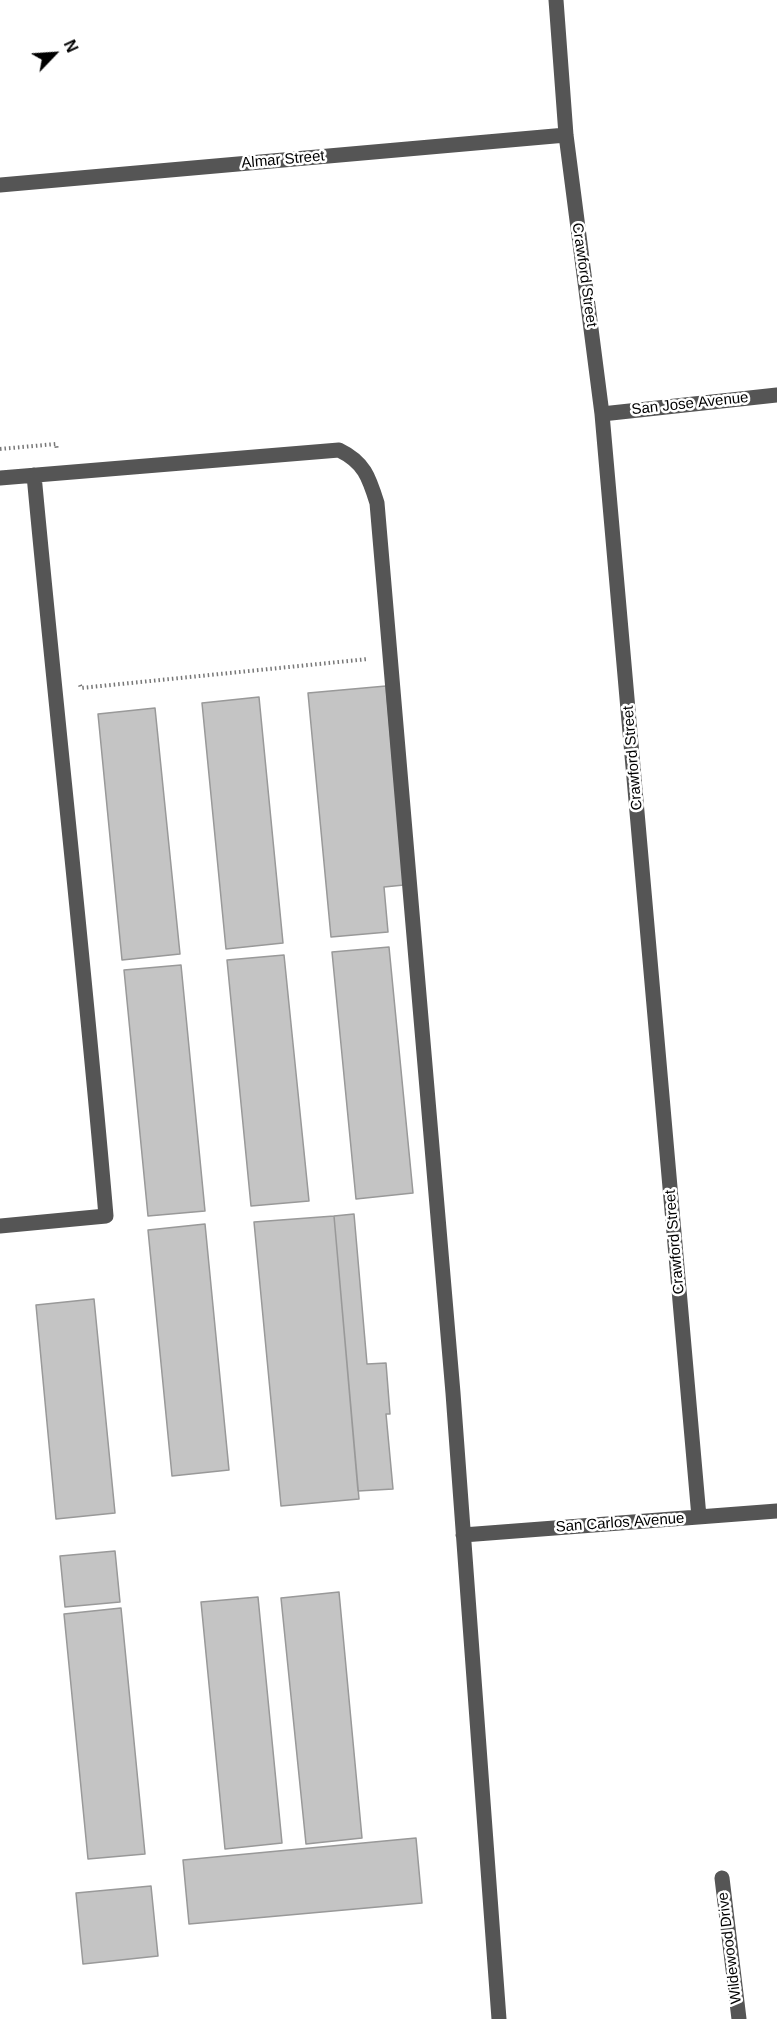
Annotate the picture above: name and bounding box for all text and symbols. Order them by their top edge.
north arrow [24,24,84,84]
text: N [61,37,81,55]
street label: Almar Street [241,147,325,173]
street label: Crawford Street [568,222,600,328]
street label: San Jose Avenue [631,389,749,419]
street label: Crawford Street [619,705,647,811]
street label: Crawford Street [661,1189,689,1295]
street label: San Carlos Avenue [555,1510,685,1536]
street label: Wildewood Drive [714,1891,746,2005]

